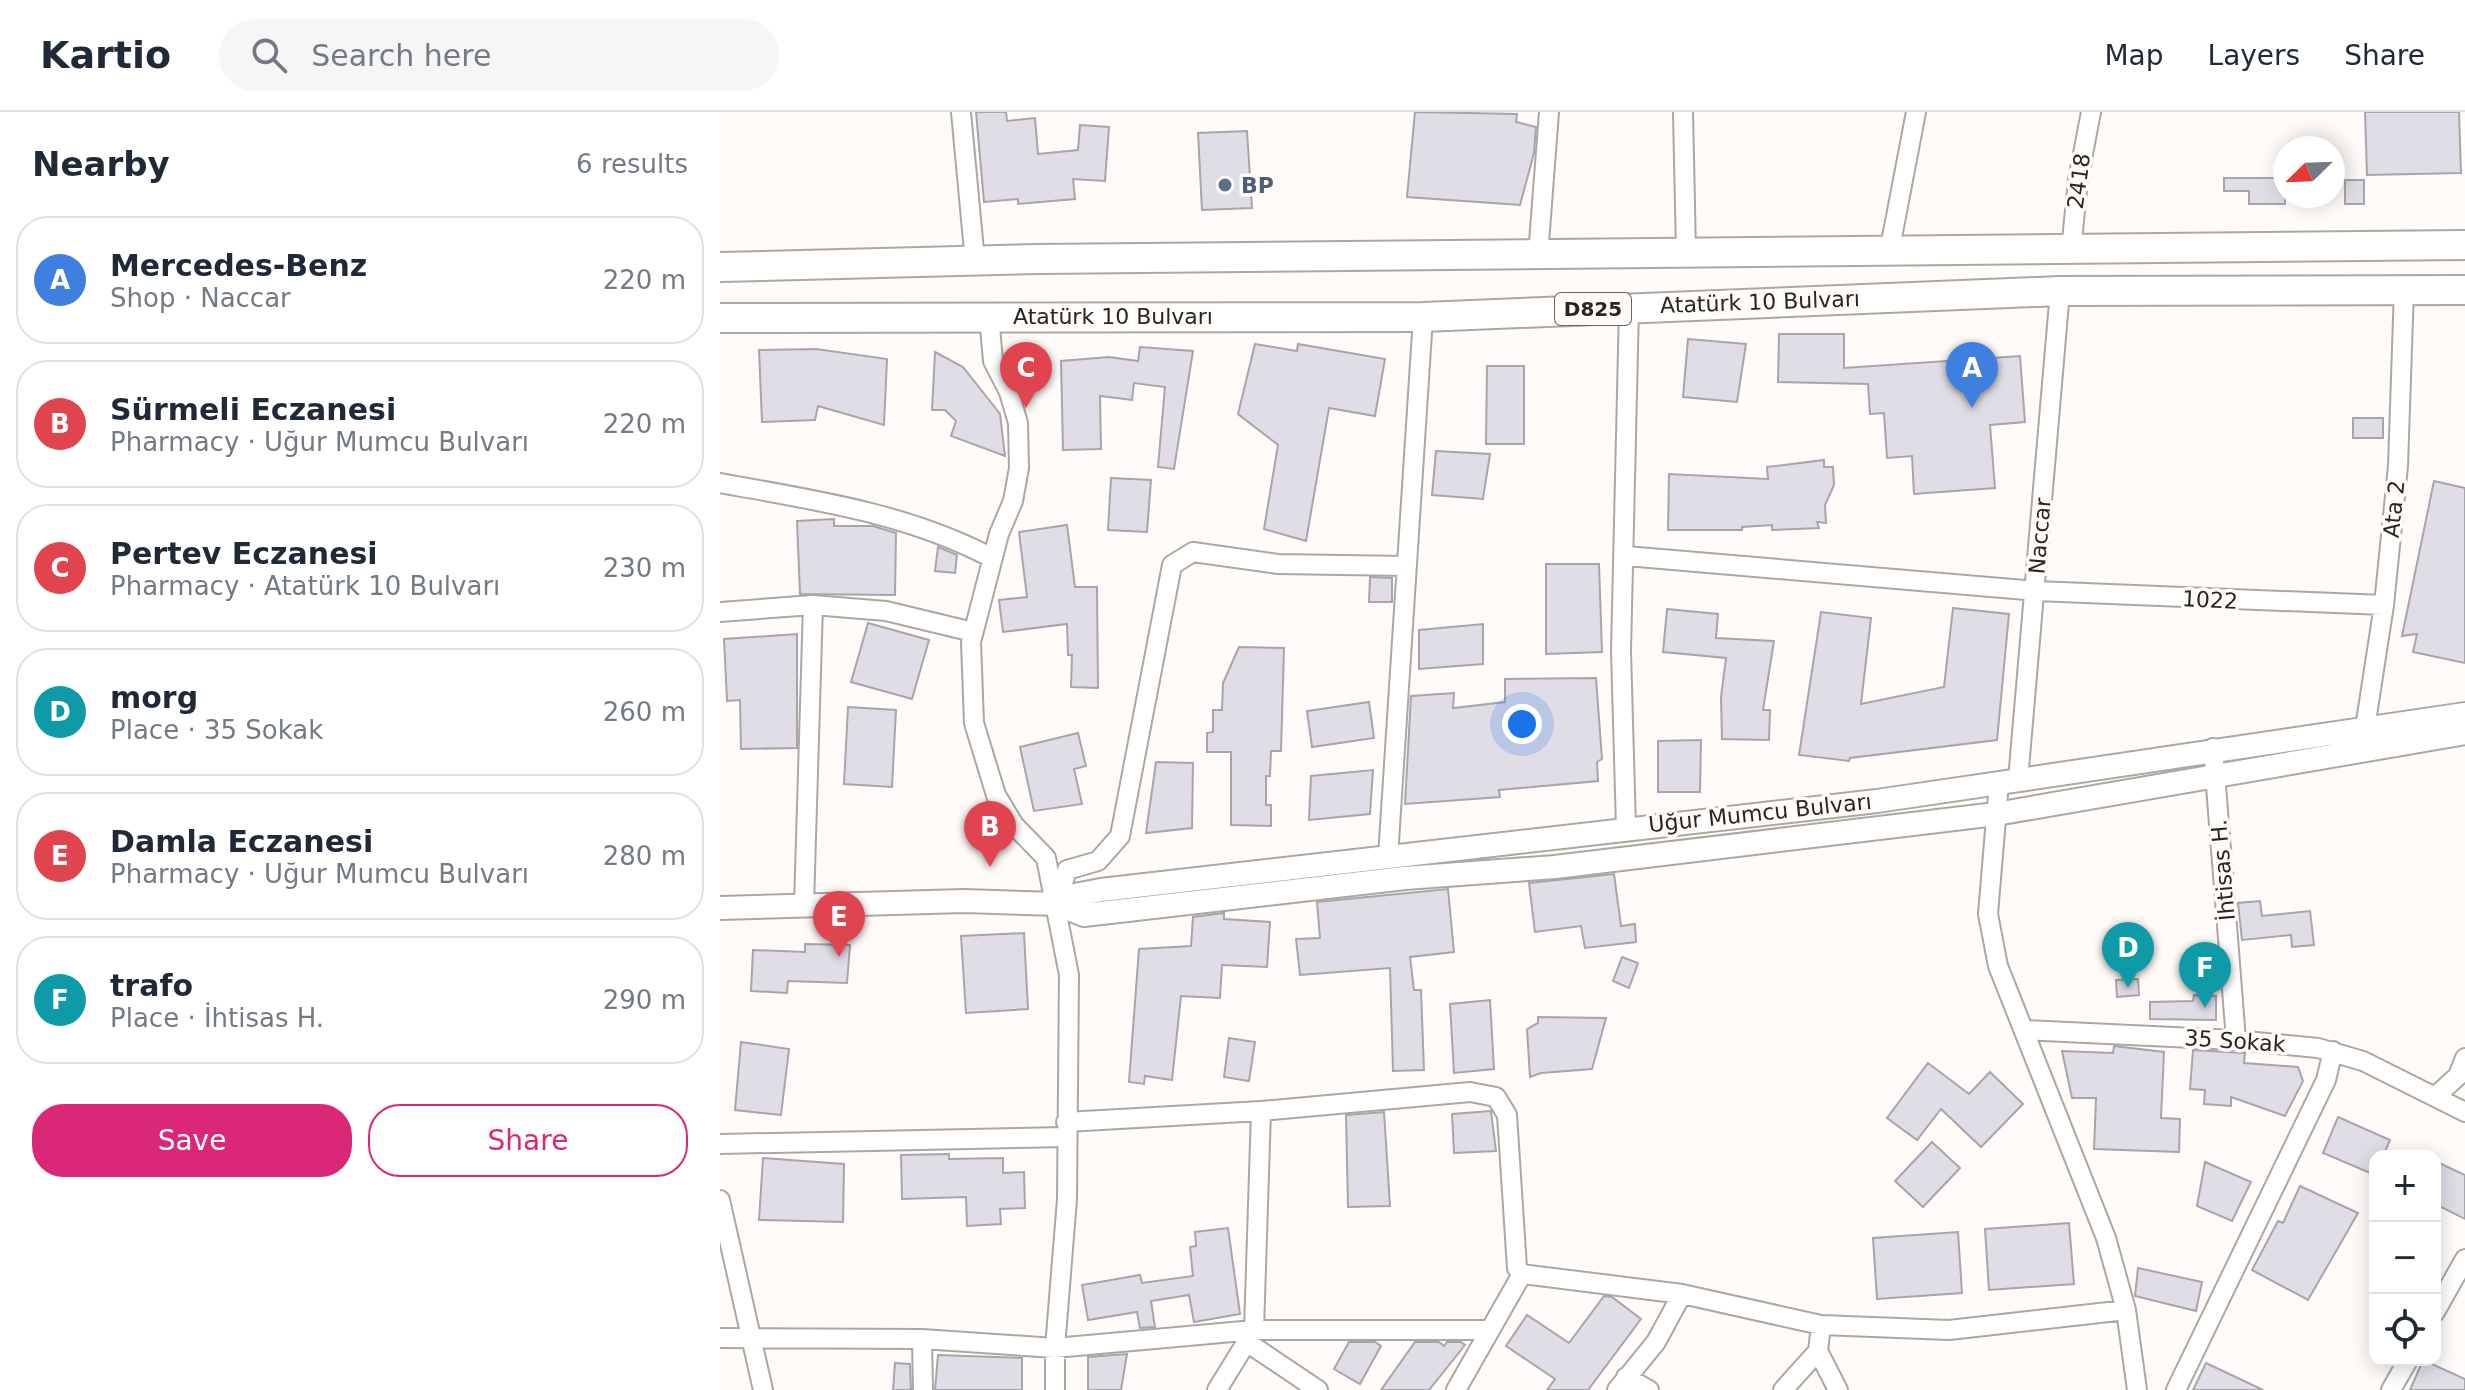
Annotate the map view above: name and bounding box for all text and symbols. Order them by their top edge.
search box [219,19,779,91]
text: Kartio [40,33,171,77]
icon: search [247,33,291,77]
text: Search here [311,38,491,73]
text: Map [2104,39,2164,72]
text: Layers [2208,39,2300,72]
text: Share [2344,39,2425,72]
north arrow [2273,136,2345,208]
text: Nearby [32,144,170,184]
text: 6 results [576,149,688,179]
street label: 2418 [2063,152,2095,210]
place label: BP [1241,173,1274,198]
marker: BP [1216,176,1234,194]
text: Mercedes-Benz [110,248,367,283]
text: A [50,265,70,295]
text: 220 m [603,265,686,295]
text: Shop · Naccar [110,283,291,313]
street label: Atatürk 10 Bulvarı [1660,286,1860,318]
road number: D825 [1555,293,1631,325]
street label: Atatürk 10 Bulvarı [1013,304,1213,329]
pin: C [1000,342,1052,408]
pin: A [1946,342,1998,408]
text: Sürmeli Eczanesi [110,392,396,427]
text: B [50,409,70,439]
text: 220 m [603,409,686,439]
text: Pharmacy · Uğur Mumcu Bulvarı [110,427,529,457]
street label: Ata 2 [2379,479,2409,539]
street label: Naccar [2024,496,2056,575]
text: Pertev Eczanesi [110,536,378,571]
text: C [50,553,70,583]
text: 230 m [603,553,686,583]
text: Pharmacy · Atatürk 10 Bulvarı [110,571,500,601]
street label: 1022 [2181,586,2239,614]
text: morg [110,680,198,715]
text: D [49,697,71,727]
text: 260 m [603,697,686,727]
your location [1502,704,1542,744]
text: Place · 35 Sokak [110,715,323,745]
street label: Uğur Mumcu Bulvarı [1647,789,1873,837]
pin: B [964,801,1016,867]
street label: İhtisas H. [2206,818,2240,922]
text: Damla Eczanesi [110,824,373,859]
text: E [51,841,69,871]
text: 280 m [603,841,686,871]
text: Pharmacy · Uğur Mumcu Bulvarı [110,859,529,889]
pin: E [813,891,865,957]
pin: D [2102,922,2154,988]
pin: F [2179,942,2231,1008]
text: trafo [110,968,193,1003]
text: F [51,985,69,1015]
text: 290 m [603,985,686,1015]
text: Place · İhtisas H. [110,1003,324,1033]
street label: 35 Sokak [2184,1025,2286,1057]
button: Save [32,1104,352,1177]
button: Share [368,1104,688,1177]
map controls [2369,1150,2441,1366]
button: + [2369,1150,2441,1222]
button: − [2369,1222,2441,1294]
button: locate [2369,1294,2441,1366]

